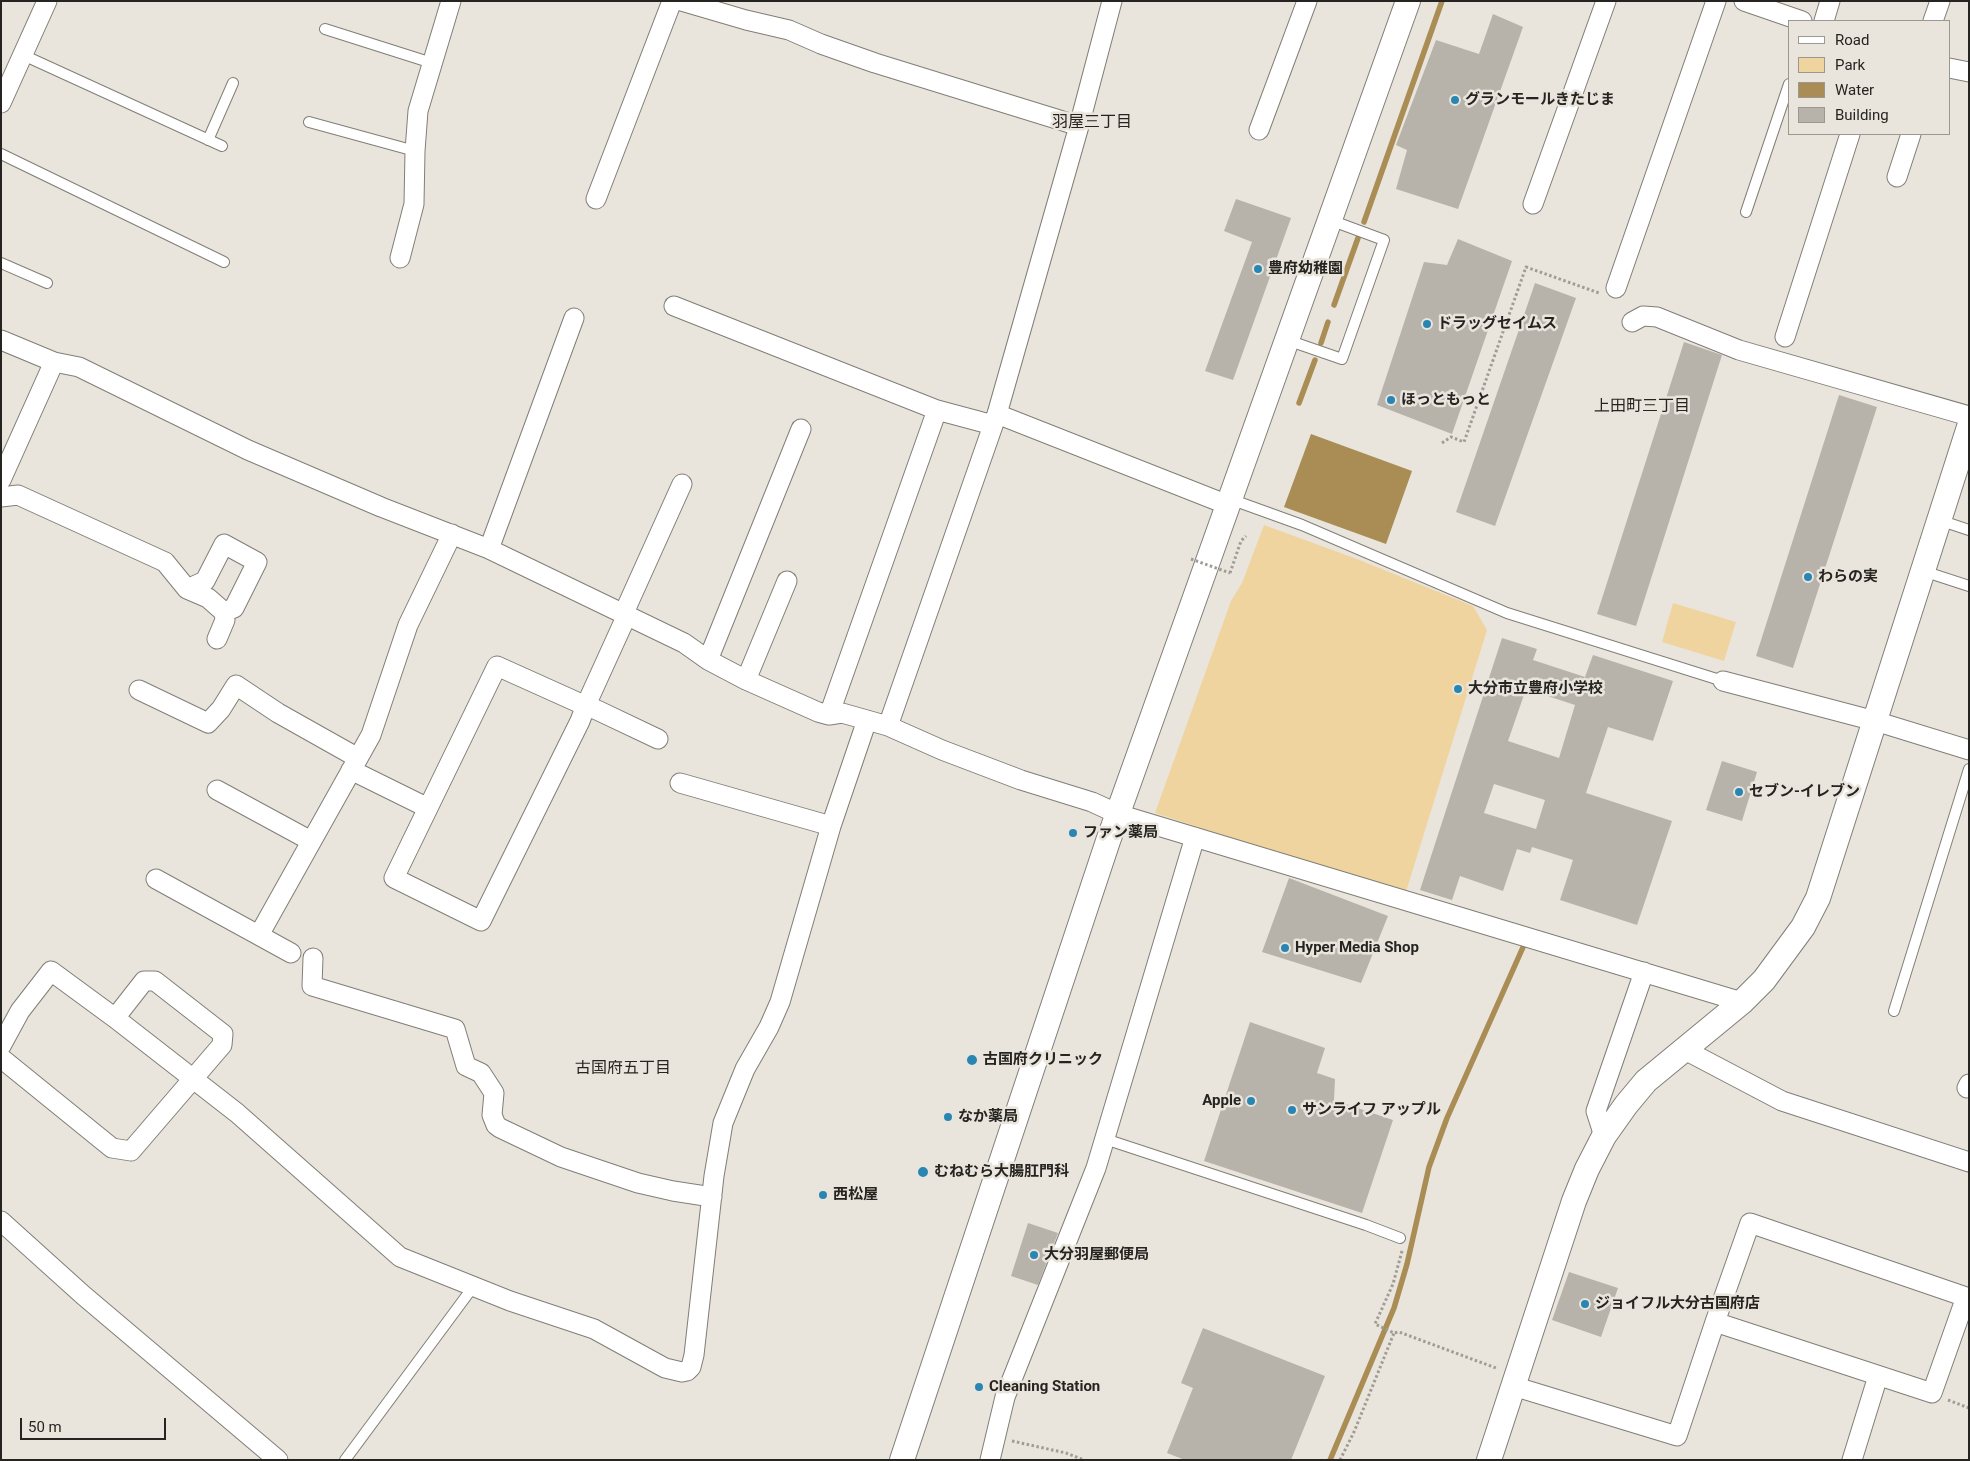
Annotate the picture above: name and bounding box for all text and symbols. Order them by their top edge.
legend [1788,20,1950,135]
text: Road [1835,31,1869,49]
text: Park [1835,56,1865,74]
text: Water [1835,81,1874,99]
place label: グランモールきたじま [1465,91,1615,109]
marker: グランモールきたじま [1449,94,1461,106]
text: Building [1835,106,1889,124]
district label: 羽屋三丁目 [1052,113,1132,133]
place label: 豊府幼稚園 [1268,260,1343,278]
marker: 豊府幼稚園 [1252,263,1264,275]
place label: ドラッグセイムス [1437,315,1557,333]
marker: ドラッグセイムス [1421,318,1433,330]
place label: ほっともっと [1401,391,1491,409]
marker: ほっともっと [1385,394,1397,406]
district label: 上田町三丁目 [1594,397,1690,417]
place label: わらの実 [1818,568,1878,586]
marker: わらの実 [1802,571,1814,583]
place label: 大分市立豊府小学校 [1468,680,1603,698]
marker: 大分市立豊府小学校 [1452,683,1464,695]
place label: セブン-イレブン [1749,783,1860,801]
marker: セブン-イレブン [1733,786,1745,798]
place label: ファン薬局 [1083,824,1158,842]
marker: ファン薬局 [1067,827,1079,839]
place label: Hyper Media Shop [1295,939,1419,957]
marker: Hyper Media Shop [1279,942,1291,954]
place label: 古国府クリニック [983,1051,1103,1069]
marker: 古国府クリニック [965,1053,979,1067]
district label: 古国府五丁目 [575,1059,671,1079]
place label: Apple [1202,1092,1241,1110]
marker: Apple [1245,1095,1257,1107]
place label: サンライフ アップル [1302,1101,1441,1119]
marker: サンライフ アップル [1286,1104,1298,1116]
place label: なか薬局 [958,1108,1018,1126]
marker: なか薬局 [942,1111,954,1123]
place label: むねむら大腸肛門科 [934,1163,1069,1181]
marker: むねむら大腸肛門科 [916,1165,930,1179]
place label: 西松屋 [833,1186,878,1204]
marker: 西松屋 [817,1189,829,1201]
place label: 大分羽屋郵便局 [1044,1246,1149,1264]
marker: 大分羽屋郵便局 [1028,1249,1040,1261]
place label: ジョイフル大分古国府店 [1595,1295,1760,1313]
marker: ジョイフル大分古国府店 [1579,1298,1591,1310]
place label: Cleaning Station [989,1378,1100,1396]
marker: Cleaning Station [973,1381,985,1393]
scale bar [22,1408,169,1440]
text: 50 m [28,1418,62,1436]

